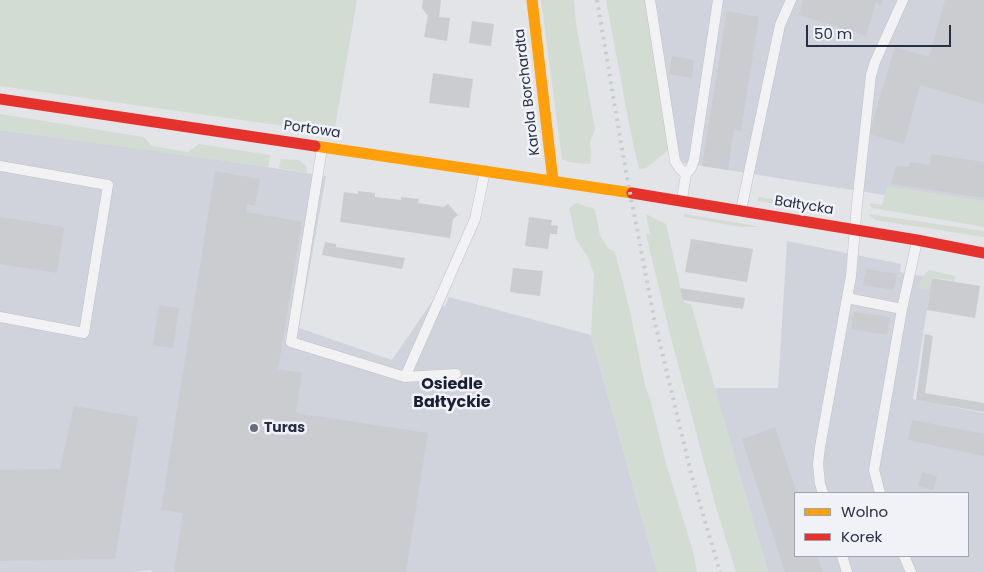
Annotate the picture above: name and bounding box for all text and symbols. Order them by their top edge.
scale bar [809,15,954,47]
text: 50 m [814,23,852,44]
street label: Karola Borchardta [512,28,544,156]
street label: Portowa [282,118,342,142]
street label: Bałtycka [773,193,835,219]
district label: Osiedle Bałtyckie [413,375,491,413]
place label: Turas [264,420,305,436]
marker: Turas [248,422,260,434]
legend [794,492,969,557]
text: Wolno [841,501,888,522]
text: Korek [841,526,882,547]

